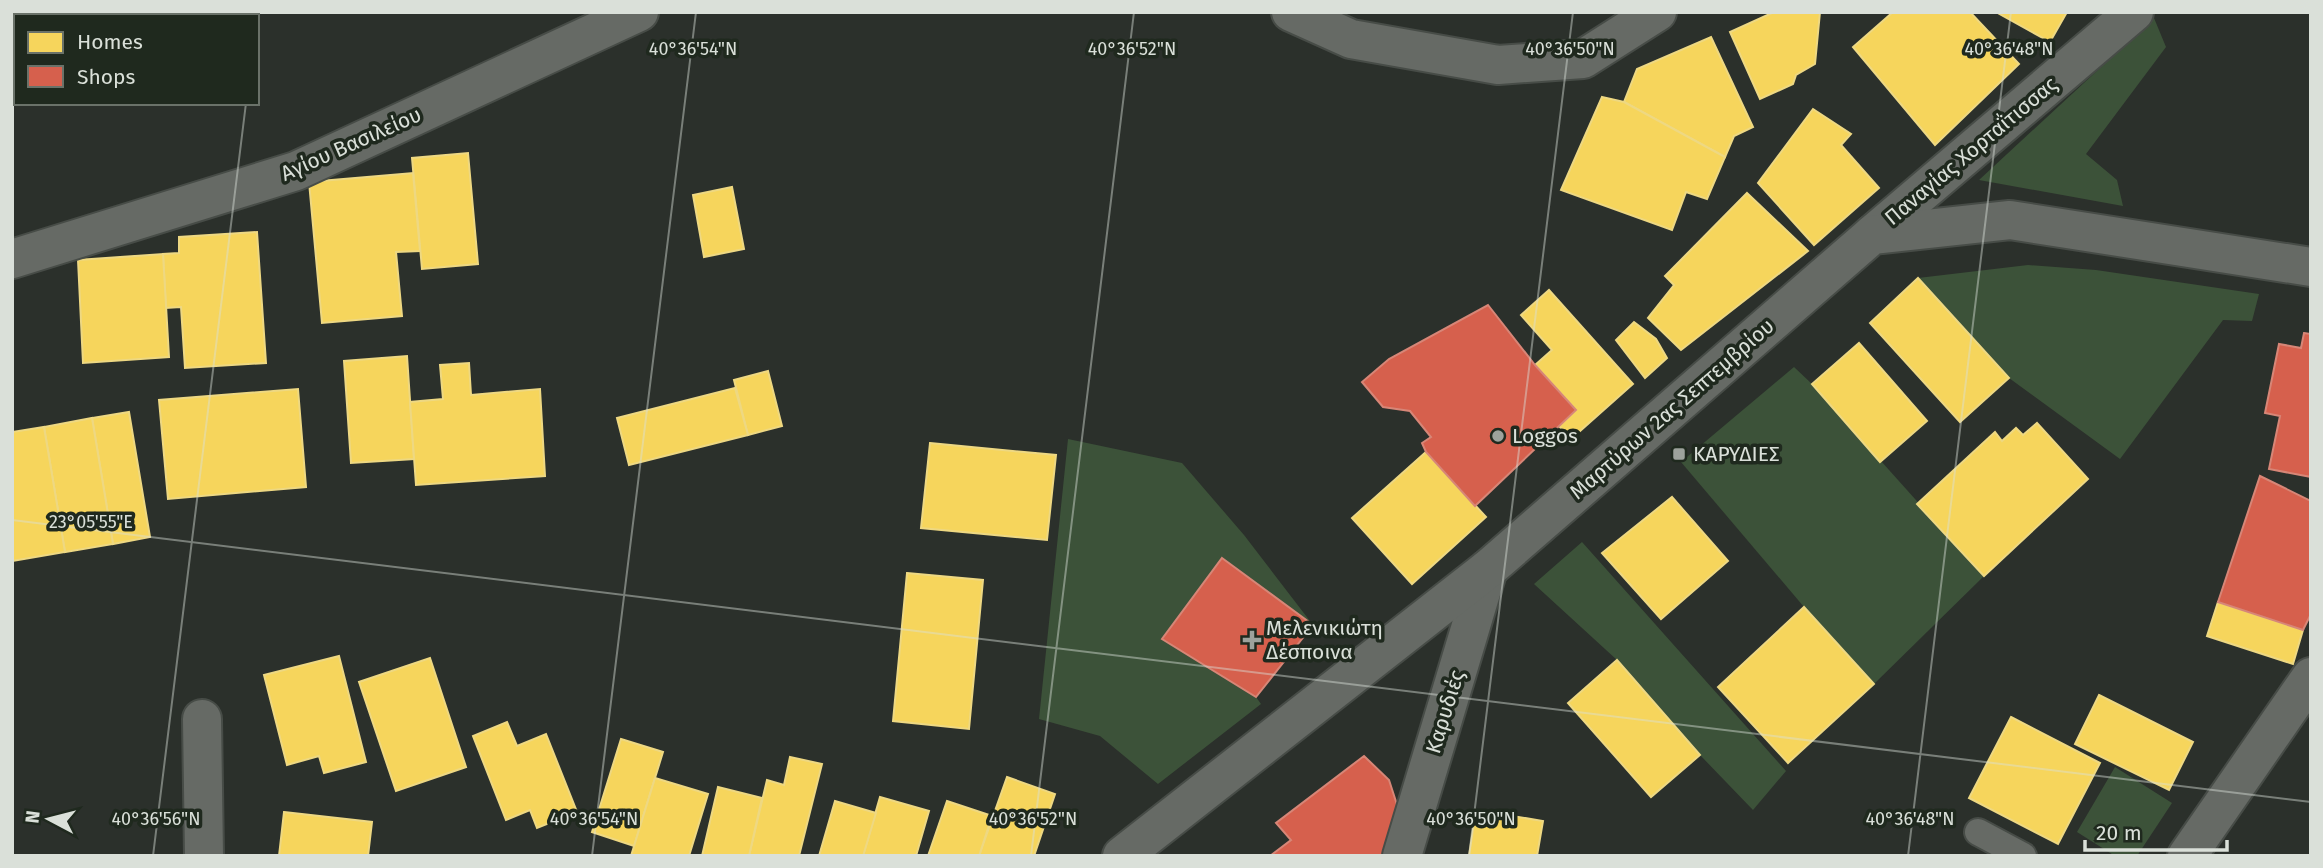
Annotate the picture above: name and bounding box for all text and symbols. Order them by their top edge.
legend [14,14,259,105]
text: Homes [77,29,143,55]
text: 40°36'54"N [649,38,737,60]
text: 40°36'52"N [1088,38,1176,60]
text: 40°36'50"N [1525,38,1615,60]
text: 40°36'48"N [1964,38,2054,60]
text: Shops [77,64,135,90]
street label: Παναγίας Χορταΐτισσας [1879,71,2063,231]
street label: Αγίου Βασιλείου [277,101,425,187]
street label: Μαρτύρων 2ας Σεπτεμβρίου [1564,313,1780,505]
place label: Loggos [1512,423,1578,449]
marker: Loggos [1490,428,1506,444]
place label: ΚΑΡΥΔΙΕΣ [1693,441,1780,467]
marker: ΚΑΡΥΔΙΕΣ [1671,446,1687,462]
text: 23°05'55"E [49,511,133,533]
place label: Μελενικιώτη Δέσποινα [1266,615,1383,665]
marker: Μελενικιώτη Δέσποινα [1244,632,1260,648]
street label: Καρυδιές [1420,667,1470,757]
north arrow [14,784,84,854]
text: 40°36'56"N [112,808,200,830]
text: 40°36'54"N [550,808,638,830]
text: 40°36'52"N [989,808,1077,830]
text: 40°36'50"N [1426,808,1516,830]
text: 40°36'48"N [1865,808,1955,830]
scale bar [2085,808,2227,852]
text: N [20,809,45,825]
text: 20 m [2096,820,2142,846]

